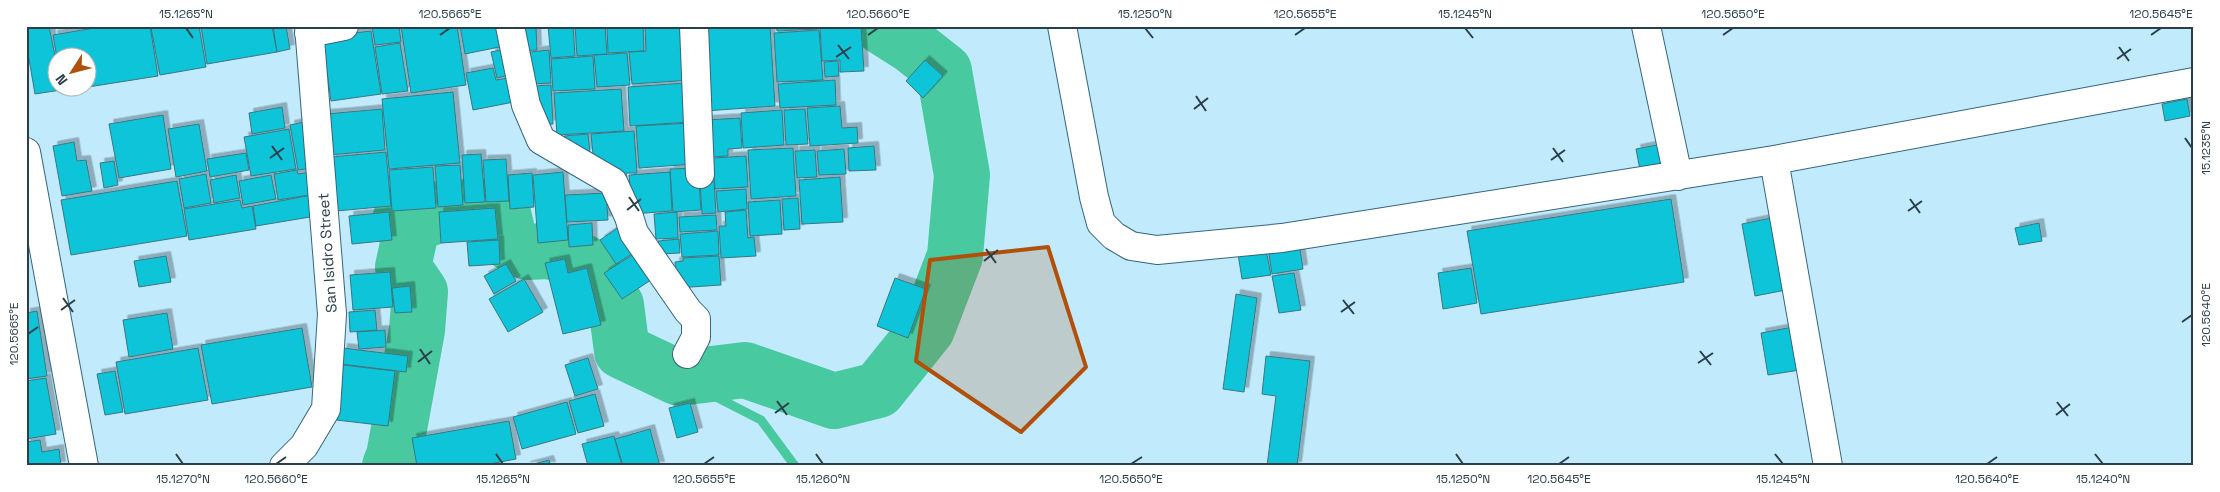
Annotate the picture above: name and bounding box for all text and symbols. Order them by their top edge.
text: 15.1265°N [159,6,213,22]
text: 120.5665°E [418,6,482,22]
text: 120.5660°E [846,6,910,22]
text: 15.1250°N [1118,6,1172,22]
text: 120.5655°E [1273,6,1337,22]
text: 15.1245°N [1438,6,1492,22]
text: 120.5650°E [1701,6,1765,22]
text: 120.5645°E [2129,6,2193,22]
north arrow [48,48,98,98]
text: N [51,71,72,89]
text: 15.1235°N [2198,121,2214,175]
street label: San Isidro Street [313,192,341,314]
text: 120.5640°E [2198,283,2214,347]
text: 120.5665°E [6,302,22,366]
text: 15.1270°N [156,471,210,487]
text: 120.5660°E [244,471,308,487]
text: 15.1265°N [476,471,530,487]
text: 120.5655°E [672,471,736,487]
text: 15.1260°N [796,471,850,487]
text: 120.5650°E [1099,471,1163,487]
text: 15.1250°N [1436,471,1490,487]
text: 120.5645°E [1527,471,1591,487]
text: 15.1245°N [1756,471,1810,487]
text: 120.5640°E [1955,471,2019,487]
text: 15.1240°N [2076,471,2130,487]

